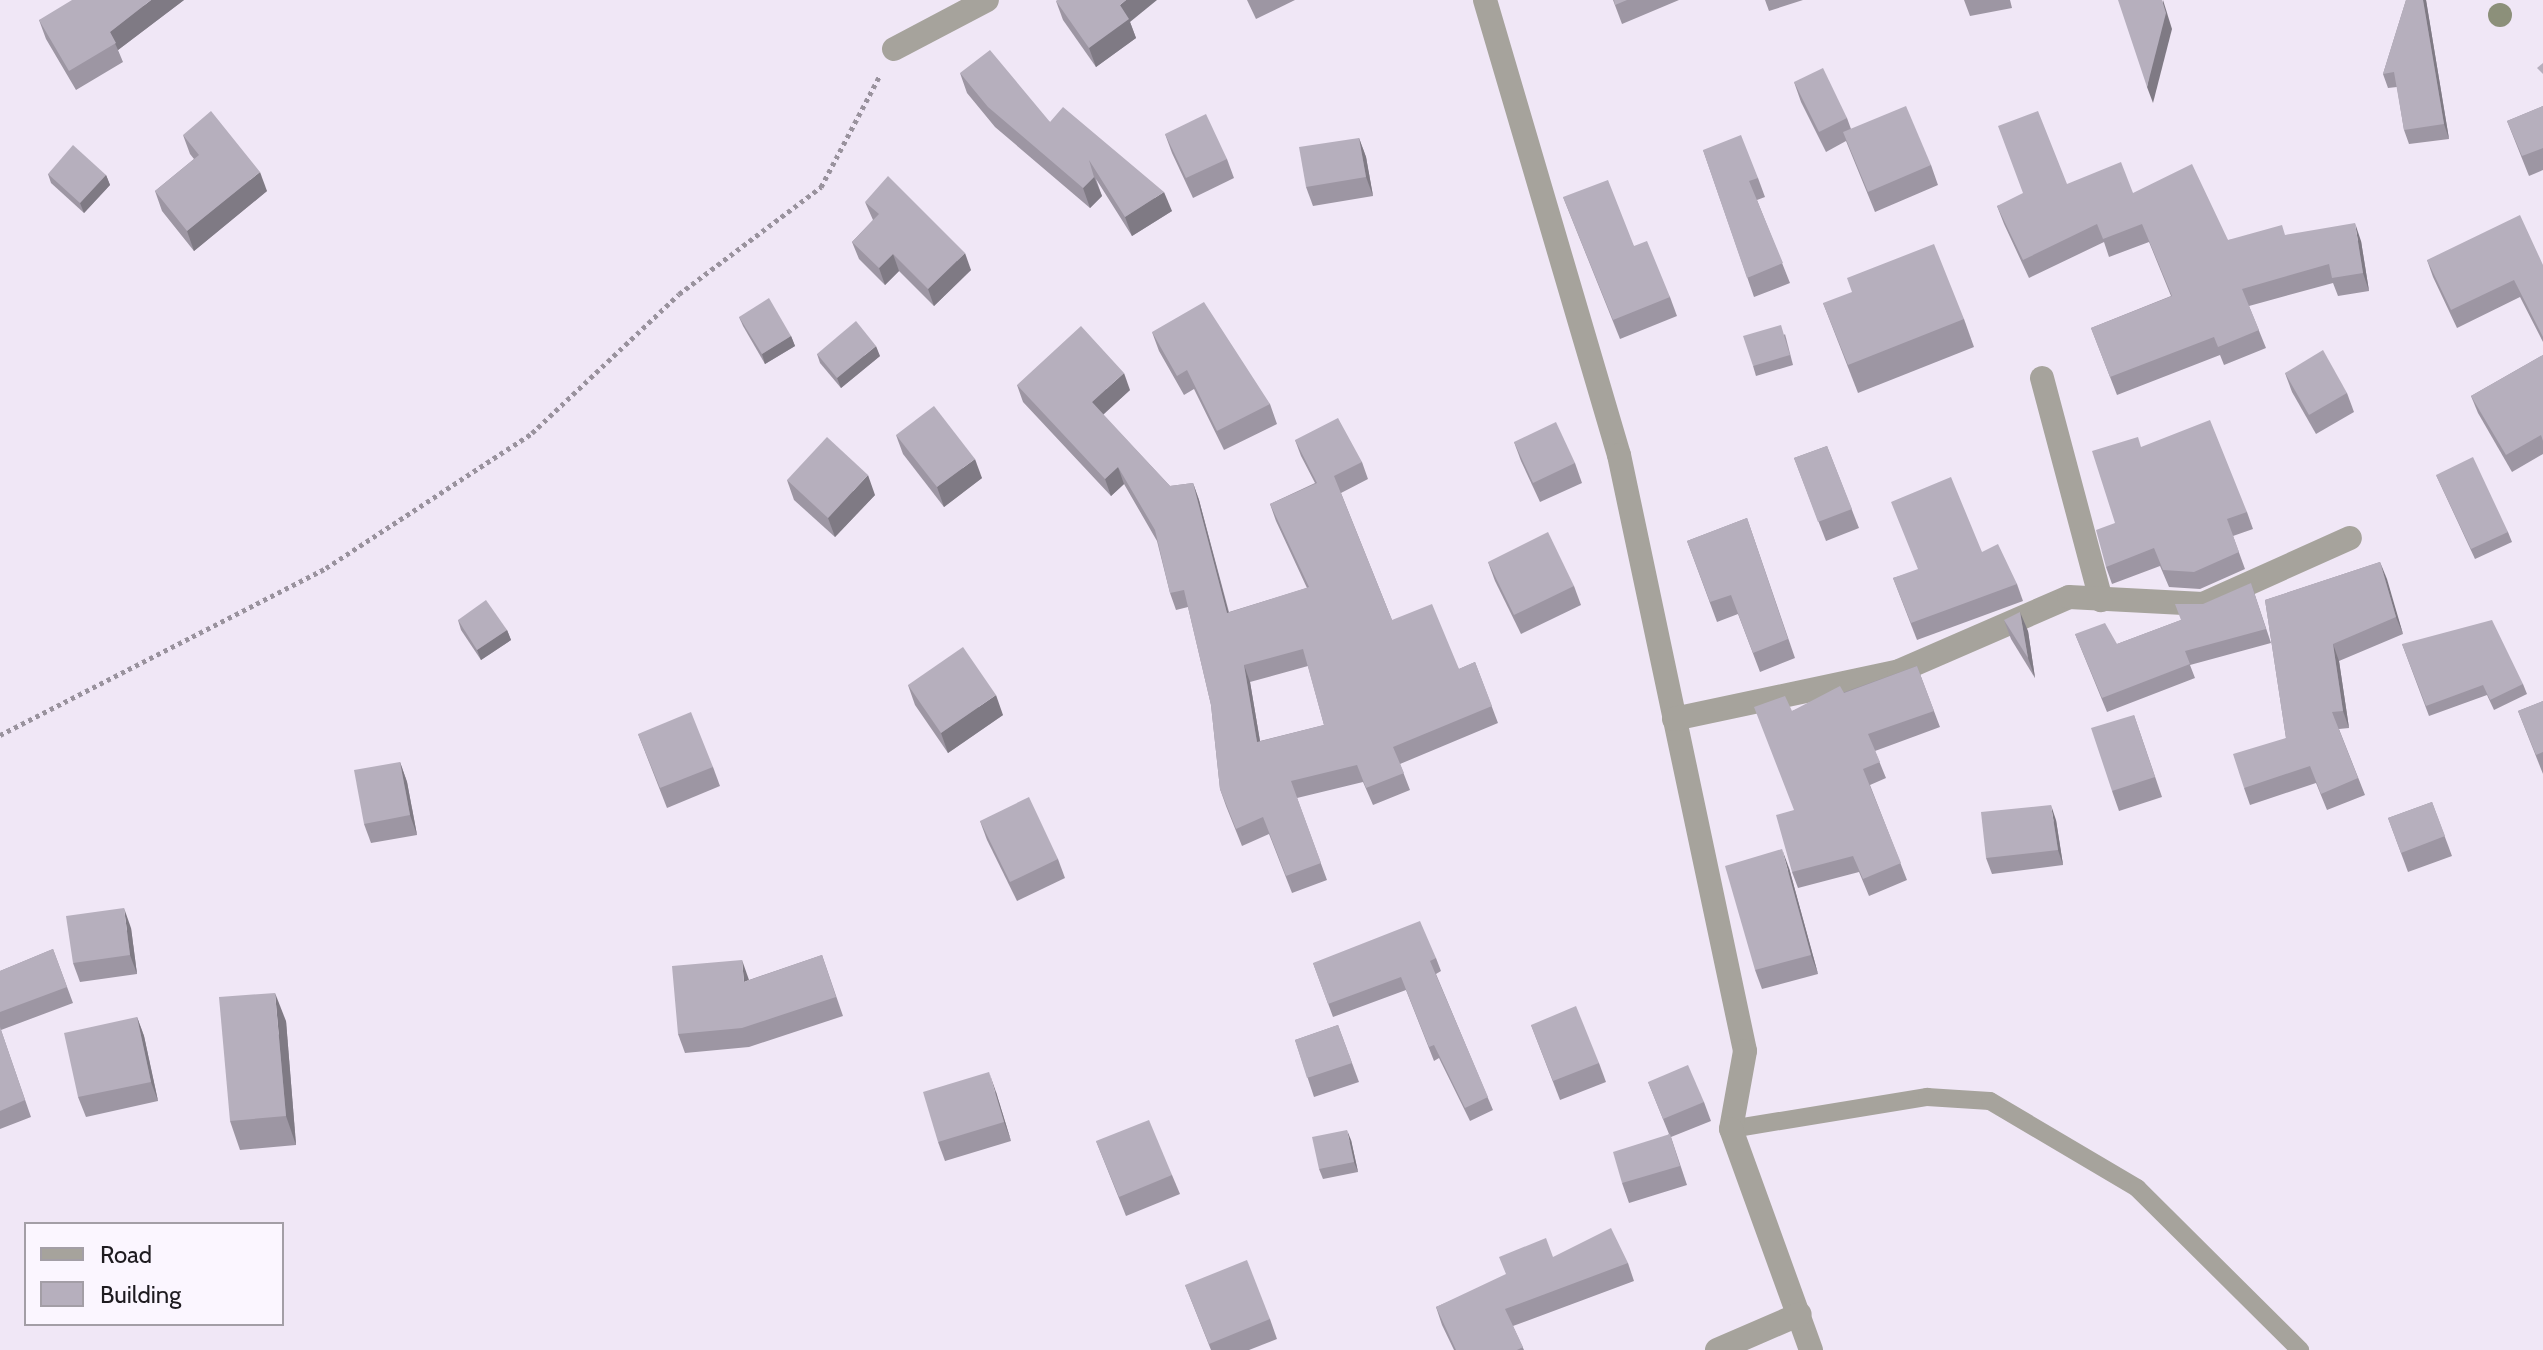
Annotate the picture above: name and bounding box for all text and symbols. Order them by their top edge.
legend [24,1222,284,1326]
text: Road [100,1240,152,1269]
text: Building [100,1280,181,1309]

